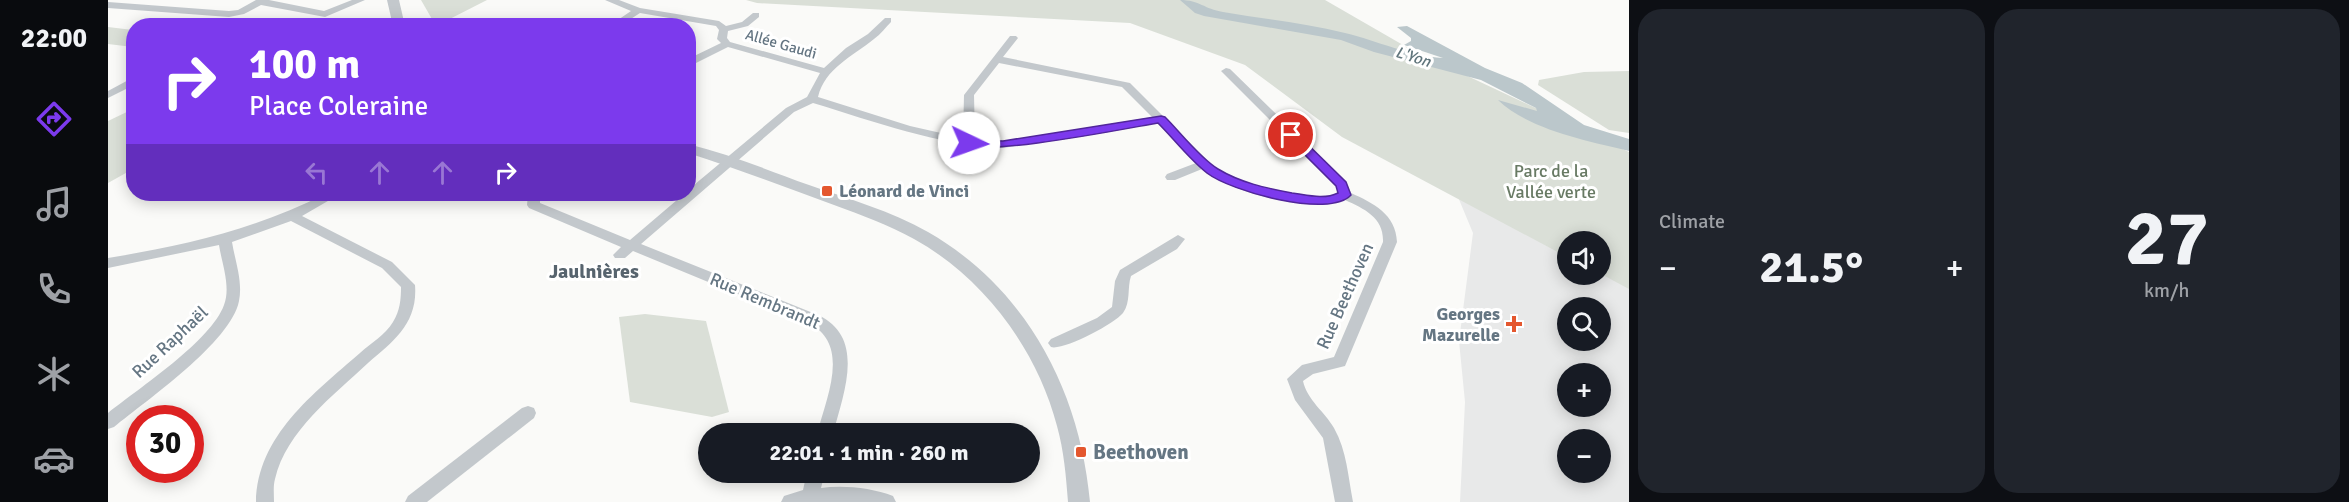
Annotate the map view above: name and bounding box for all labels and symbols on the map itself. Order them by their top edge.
street label: Allée Gaudi [743,25,819,63]
water label: L'Yon [1393,42,1434,72]
pin [1265,109,1316,160]
position arrow [937,111,1001,175]
park label: Parc de la Vallée verte [1506,160,1596,203]
place label: Léonard de Vinci [839,180,969,202]
marker: Léonard de Vinci [820,184,834,198]
street label: Rue Beethoven [1312,239,1378,353]
district label: Jaulnières [549,259,639,284]
street label: Rue Rembrandt [706,268,824,334]
street label: Rue Raphaël [128,301,212,383]
place label: Georges Mazurelle [1422,303,1500,346]
marker: Georges Mazurelle [1505,315,1523,333]
speed limit sign: 30 [126,405,204,483]
place label: Beethoven [1093,439,1189,465]
marker: Beethoven [1074,445,1088,459]

